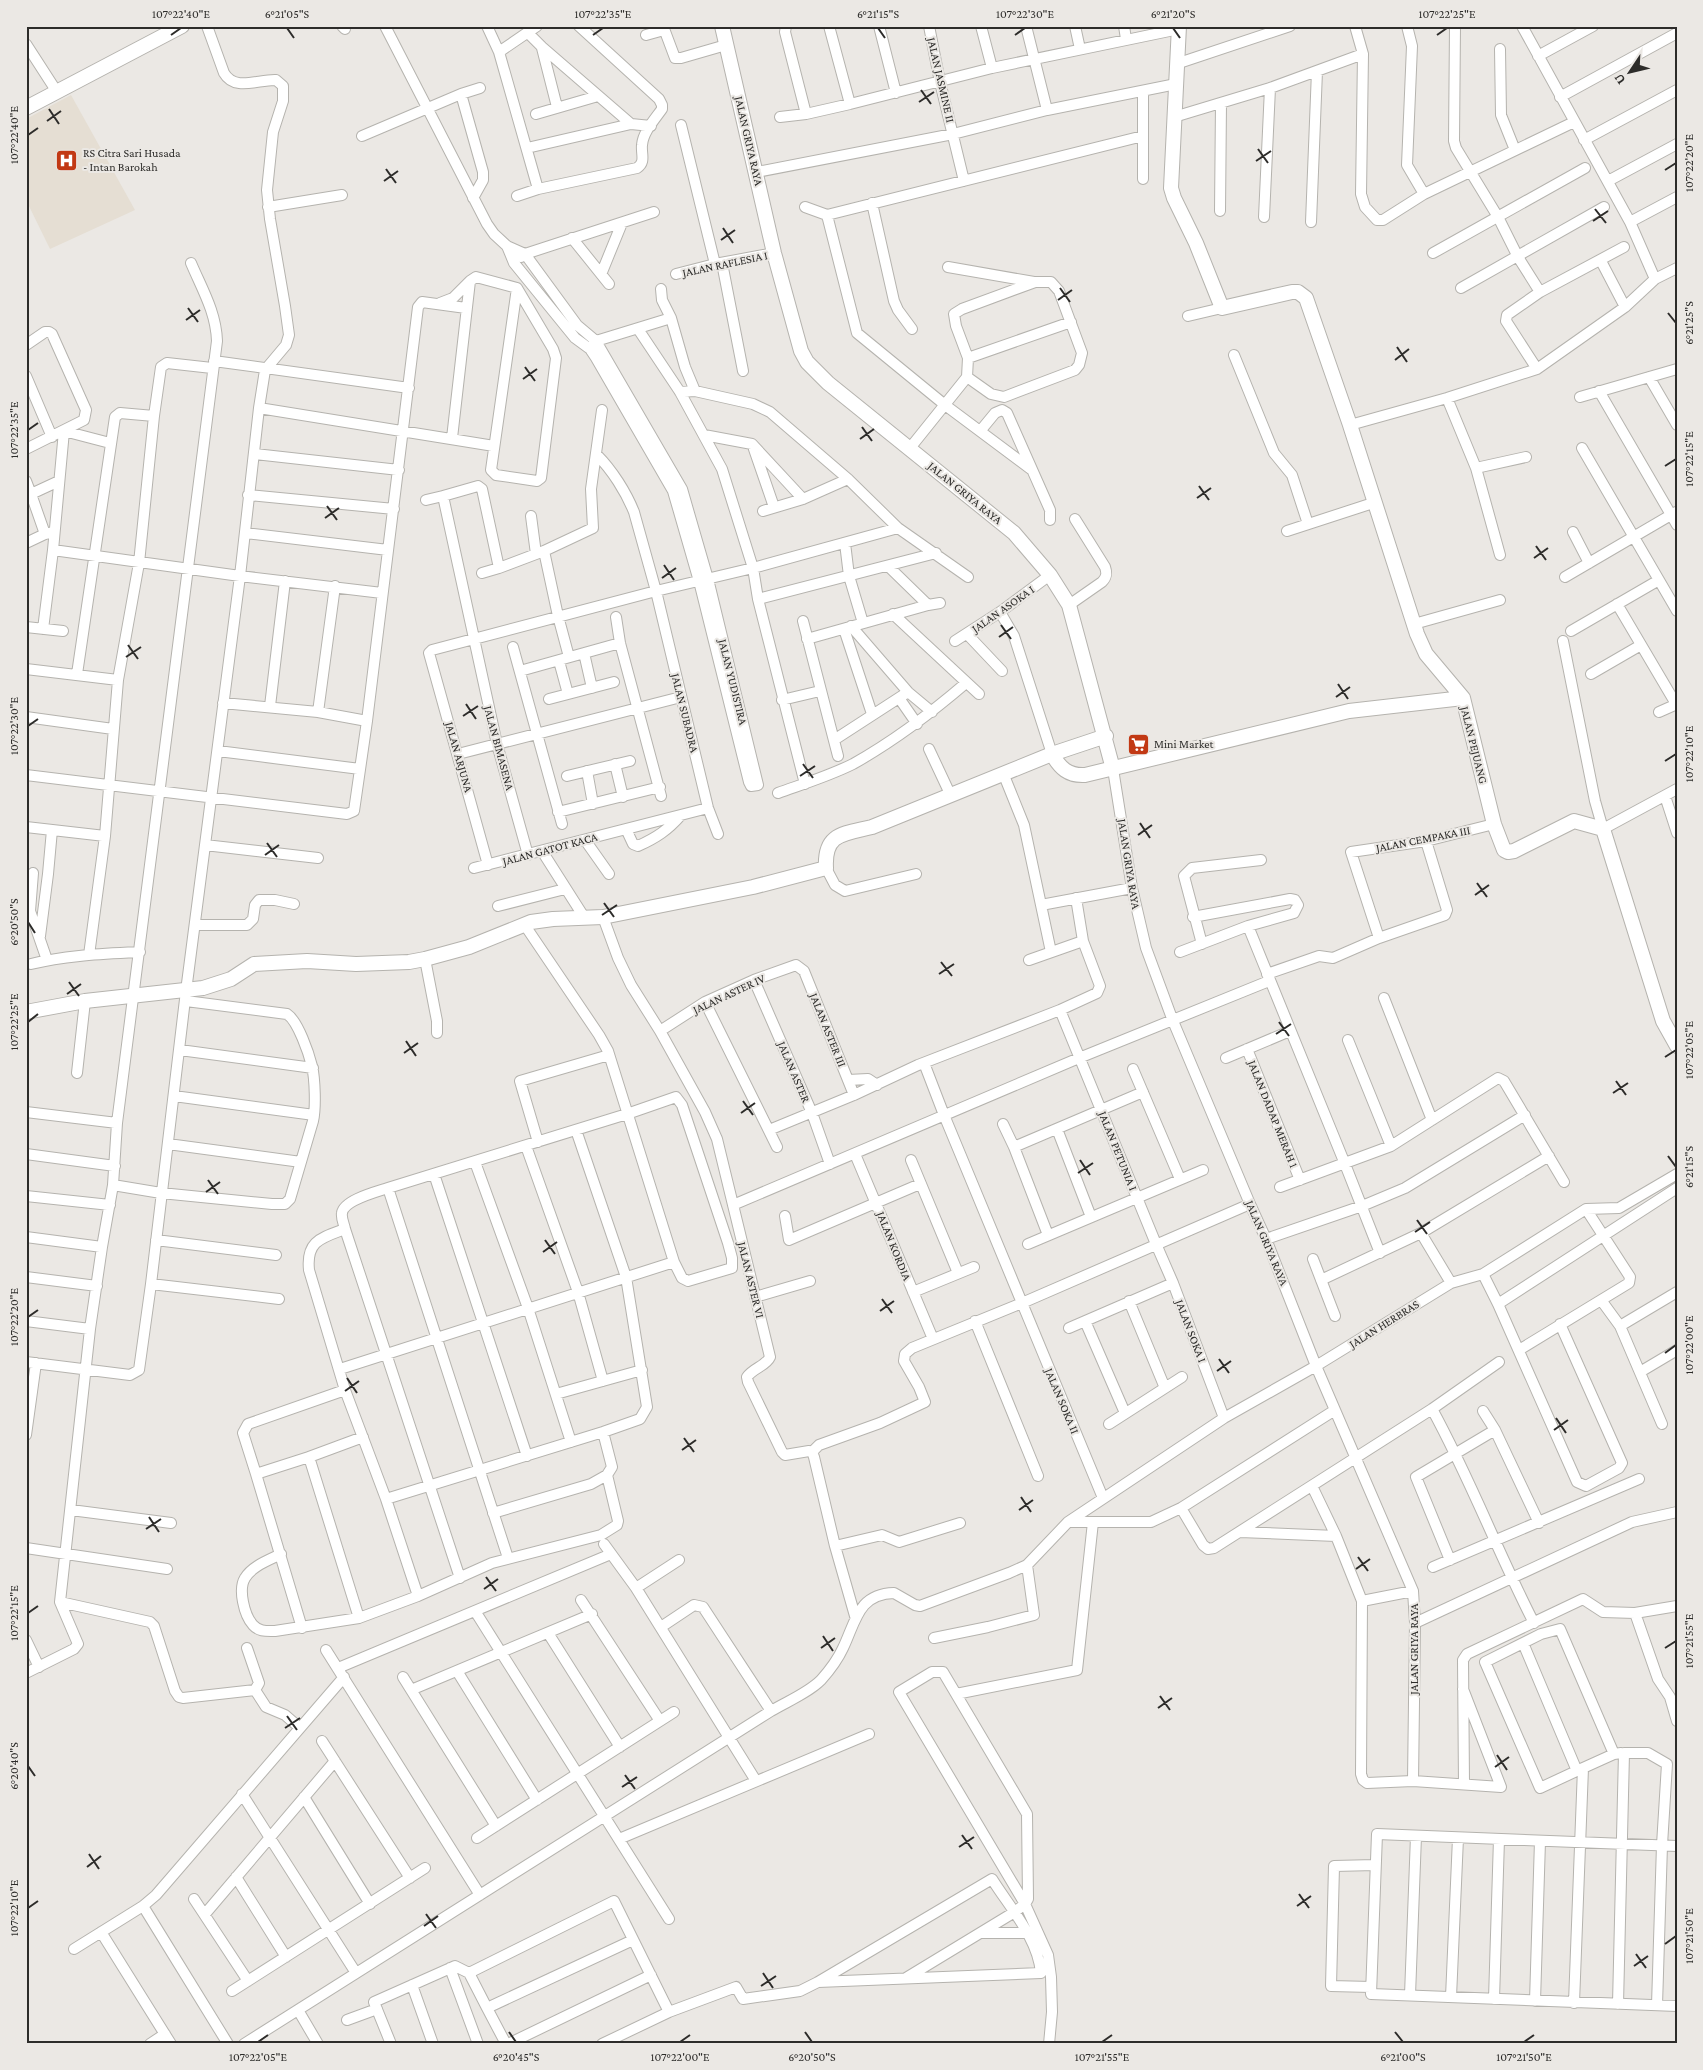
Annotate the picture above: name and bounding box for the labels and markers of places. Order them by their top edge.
place label: RS Citra Sari Husada - Intan Barokah [83,146,181,174]
hospital icon: RS Citra Sari Husada - Intan Barokah [55,148,79,172]
supermarket icon: Mini Market [1126,732,1150,756]
place label: Mini Market [1154,737,1215,751]

